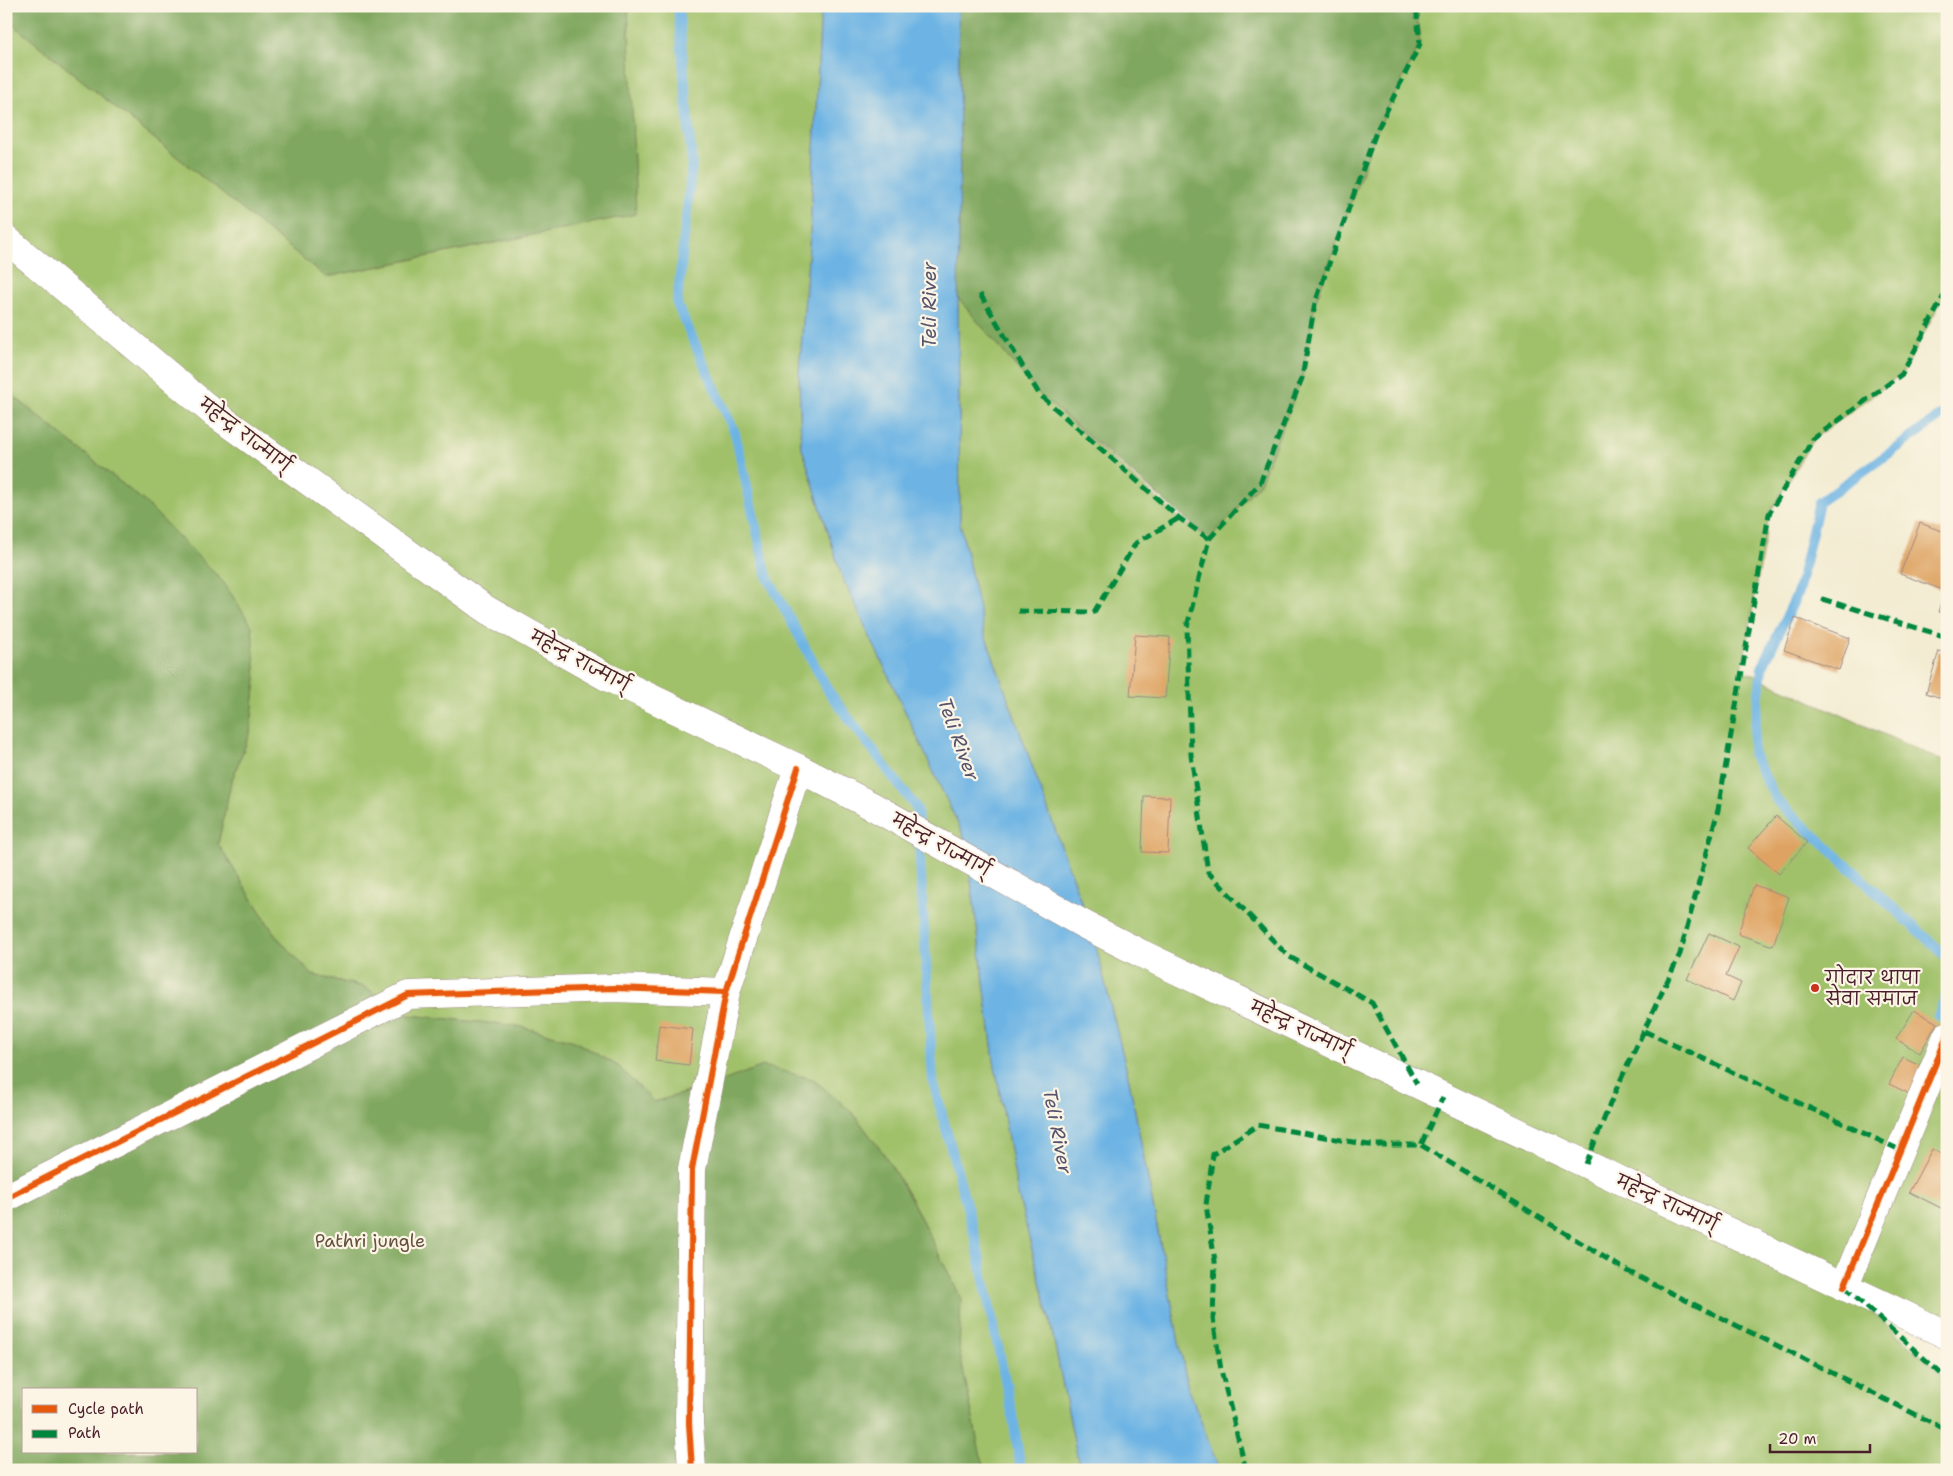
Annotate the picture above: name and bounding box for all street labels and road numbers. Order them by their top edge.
street label: महेन्द्र राज्मार्ग् [192,388,300,479]
street label: महेन्द्र राज्मार्ग् [524,621,637,699]
street label: महेन्द्र राज्मार्ग् [886,804,998,884]
street label: महेन्द्र राज्मार्ग् [1245,991,1359,1065]
street label: महेन्द्र राज्मार्ग् [1611,1165,1725,1239]

